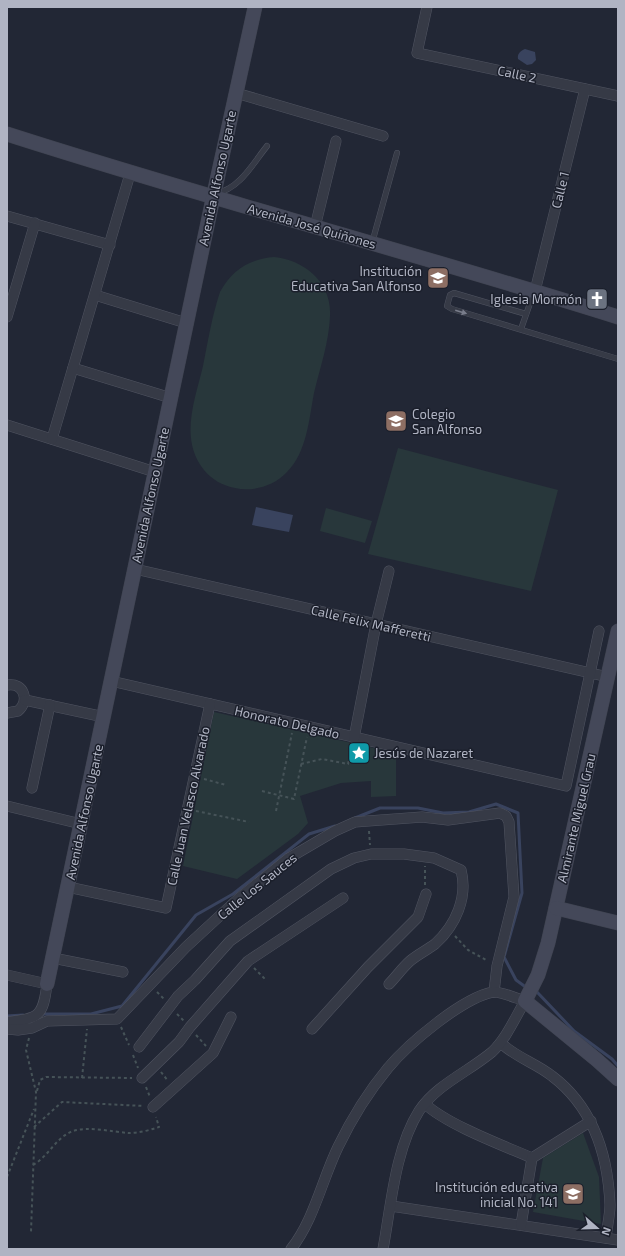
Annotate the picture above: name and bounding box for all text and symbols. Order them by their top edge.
street label: Calle 2 [496,62,538,86]
street label: Avenida Alfonso Ugarte [195,109,239,247]
street label: Calle 1 [548,170,572,210]
street label: Avenida José Quiñones [246,200,378,252]
place label: Institución Educativa San Alfonso [291,263,422,294]
school or university icon: Institución Educativa San Alfonso [425,265,451,291]
church icon: Iglesia Mormón [584,286,610,312]
place label: Iglesia Mormón [490,291,582,307]
one-way arrow [455,309,467,315]
place label: Colegio San Alfonso [412,406,482,437]
school or university icon: Colegio San Alfonso [383,408,409,434]
street label: Avenida Alfonso Ugarte [128,426,172,564]
street label: Calle Felix Mafferetti [309,601,433,645]
street label: Honorato Delgado [233,702,341,742]
street label: Calle Juan Velasco Alvarado [163,725,213,887]
place icon: Jesús de Nazaret [346,740,372,766]
street label: Avenida Alfonso Ugarte [62,743,106,881]
place label: Jesús de Nazaret [374,745,473,761]
street label: Almirante Miguel Grau [553,752,599,884]
street label: Calle Los Sauces [214,849,300,923]
place label: Institución educativa inicial No. 141 [435,1179,558,1210]
school or university icon: Institución educativa inicial No. 141 [560,1181,586,1207]
north arrow [577,1208,617,1248]
text: N [599,1226,614,1238]

